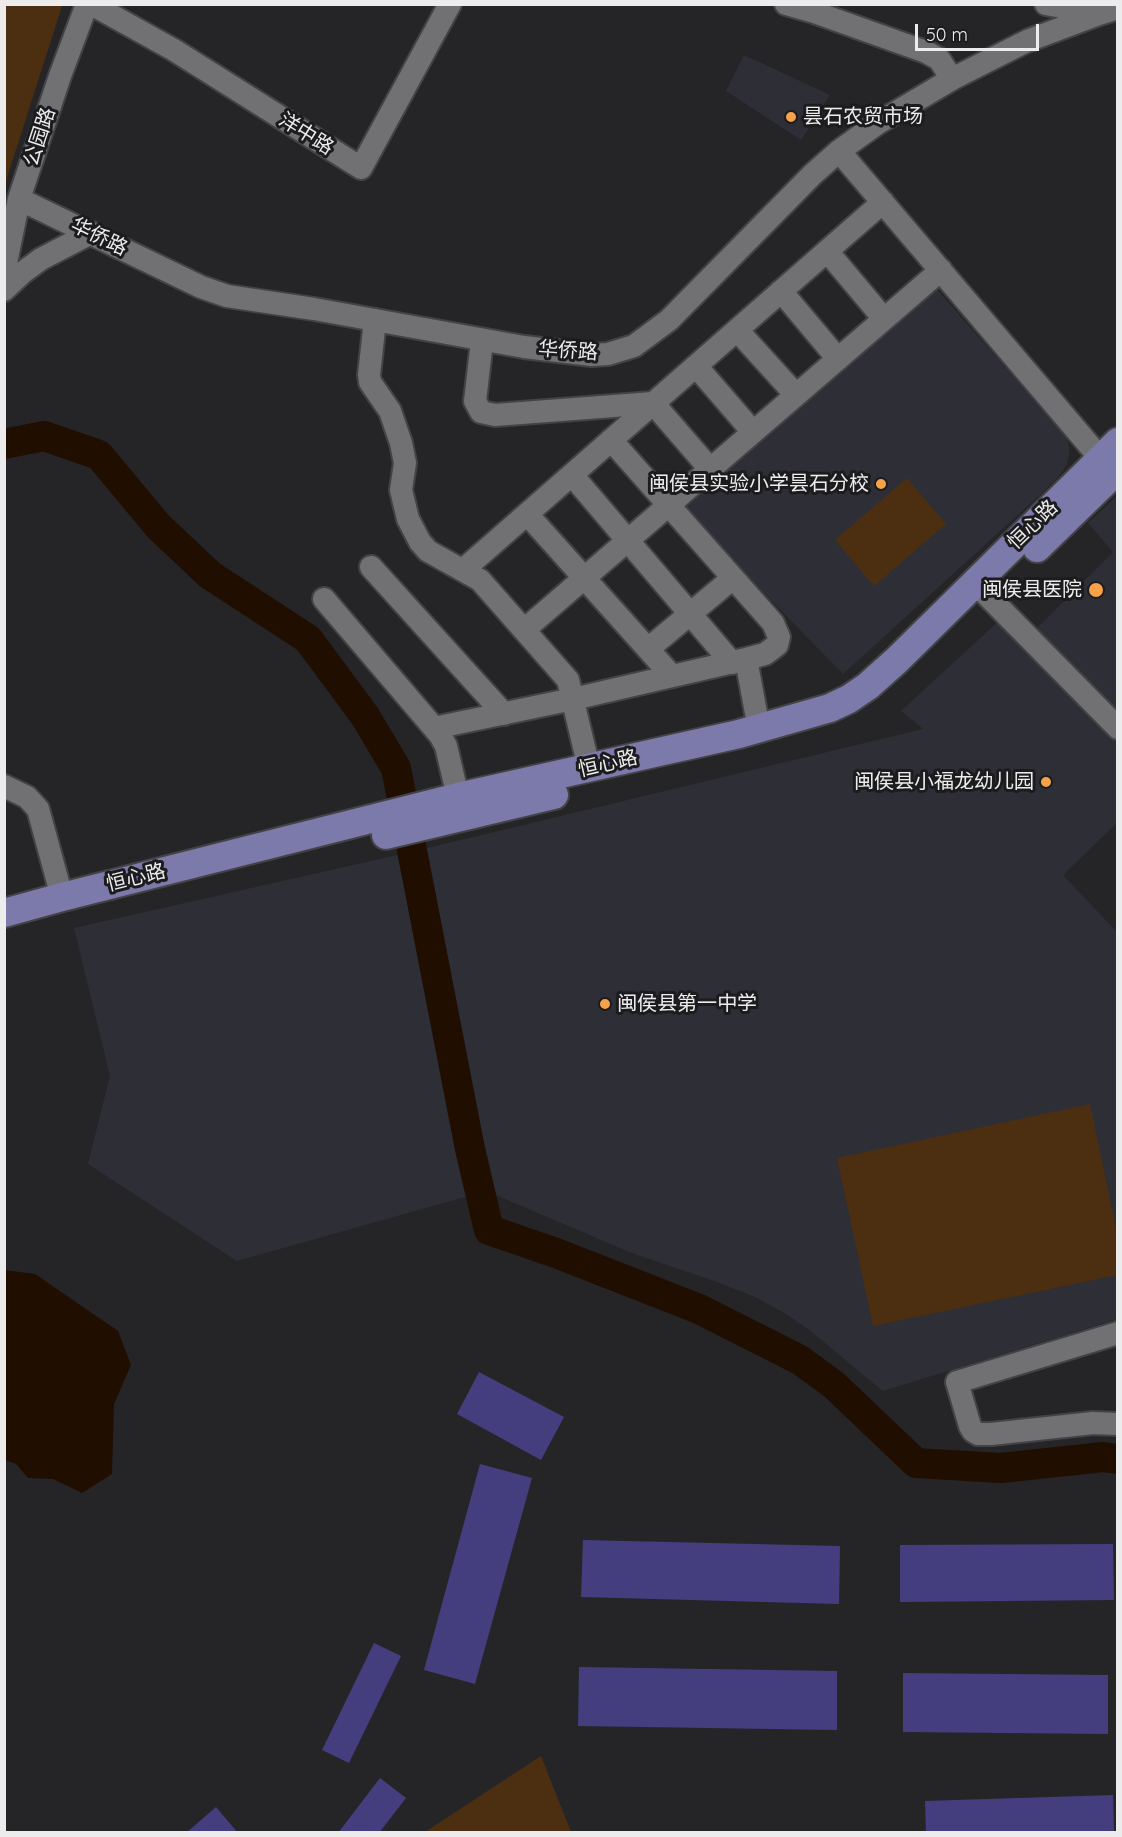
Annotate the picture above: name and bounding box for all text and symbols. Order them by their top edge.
scale bar [918,12,1042,50]
text: 50 m [926,23,968,46]
street label: 公园路 [19,105,61,169]
place label: 昙石农贸市场 [803,105,923,129]
street label: 洋中路 [274,108,338,160]
marker: 昙石农贸市场 [784,110,798,124]
street label: 华侨路 [67,213,131,261]
street label: 华侨路 [537,337,599,365]
place label: 闽侯县实验小学昙石分校 [649,472,869,496]
marker: 闽侯县实验小学昙石分校 [874,477,888,491]
street label: 恒心路 [1003,496,1063,554]
place label: 闽侯县医院 [982,578,1082,602]
marker: 闽侯县医院 [1087,581,1105,599]
street label: 恒心路 [576,746,640,782]
place label: 闽侯县小福龙幼儿园 [854,770,1034,794]
marker: 闽侯县小福龙幼儿园 [1039,775,1053,789]
street label: 恒心路 [104,859,168,897]
place label: 闽侯县第一中学 [617,992,757,1016]
marker: 闽侯县第一中学 [598,997,612,1011]

